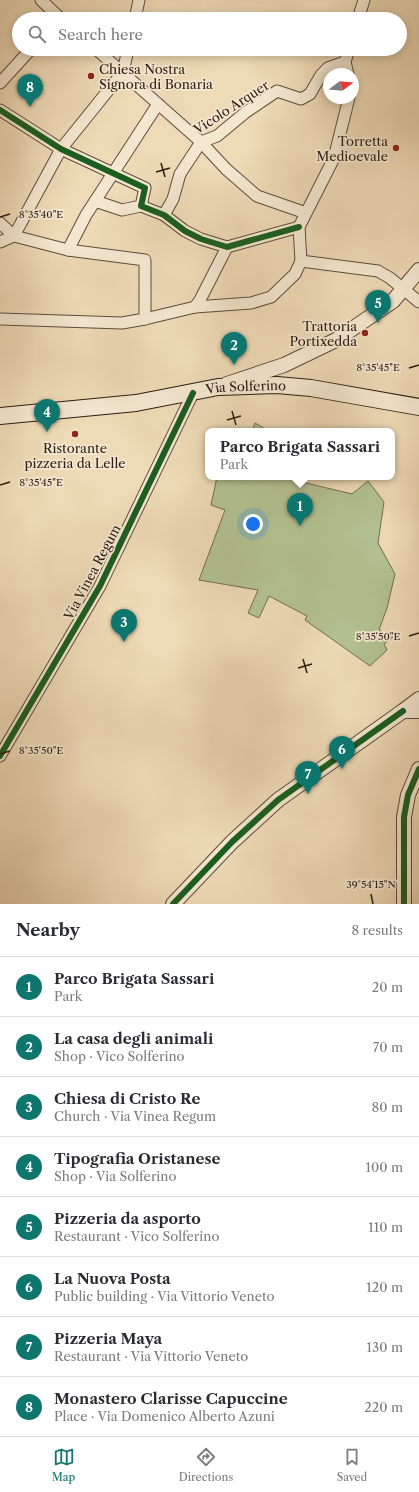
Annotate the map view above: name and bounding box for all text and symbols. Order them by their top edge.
search box [12,12,407,56]
icon: search [26,23,48,45]
text: Search here [58,25,143,44]
place label: Chiesa Nostra Signora di Bonaria [99,61,213,92]
north arrow [323,68,359,104]
marker: Chiesa Nostra Signora di Bonaria [86,71,96,81]
pin: 8 [17,74,43,107]
street label: Vicolo Arquer [190,76,272,138]
place label: Torretta Medioevale [316,133,388,164]
marker: Torretta Medioevale [391,143,401,153]
text: 8°35'40"E [19,208,63,221]
pin: 5 [365,290,391,323]
place label: Trattoria Portixedda [289,318,357,349]
marker: Trattoria Portixedda [360,328,370,338]
pin: 2 [221,332,247,365]
text: 8°35'45"E [356,361,400,374]
street label: Via Solferino [203,377,287,397]
pin: 4 [34,399,60,432]
popup [205,428,395,480]
marker: Ristorante pizzeria da Lelle [70,429,80,439]
text: Parco Brigata Sassari [220,437,380,456]
place label: Ristorante pizzeria da Lelle [24,440,126,471]
text: Park [220,456,248,472]
text: 8°35'45"E [19,476,63,489]
pin: 1 [287,493,313,526]
your location [243,514,263,534]
street label: Via Vinea Regum [60,522,124,623]
pin: 3 [111,609,137,642]
text: 8°35'50"E [356,630,400,643]
pin: 6 [329,736,355,769]
text: 8°35'50"E [19,744,63,757]
pin: 7 [295,761,321,794]
text: 39°54'15"N [346,878,396,891]
text: Nearby [16,920,80,940]
text: 8 results [351,922,403,938]
text: Parco Brigata Sassari [54,969,214,988]
text: 1 [26,979,32,995]
text: 20 m [372,979,403,995]
text: Park [54,988,82,1004]
text: La casa degli animali [54,1029,213,1048]
text: 2 [25,1039,33,1055]
text: 70 m [373,1039,403,1055]
text: Shop · Vico Solferino [54,1048,185,1064]
text: Chiesa di Cristo Re [54,1089,200,1108]
text: 3 [25,1099,33,1115]
text: 80 m [371,1099,403,1115]
text: Church · Via Vinea Regum [54,1108,216,1124]
text: Tipografia Oristanese [54,1149,220,1168]
text: 4 [25,1159,33,1175]
text: 100 m [365,1159,403,1175]
text: Shop · Via Solferino [54,1168,176,1184]
text: Pizzeria da asporto [54,1209,201,1228]
text: 5 [25,1219,33,1235]
text: 110 m [368,1219,403,1235]
text: Restaurant · Vico Solferino [54,1228,219,1244]
text: La Nuova Posta [54,1269,171,1288]
text: 6 [25,1279,33,1295]
text: 120 m [366,1279,403,1295]
text: Public building · Via Vittorio Veneto [54,1288,275,1304]
text: Pizzeria Maya [54,1329,162,1348]
text: 7 [26,1339,32,1355]
text: 130 m [367,1339,403,1355]
text: Restaurant · Via Vittorio Veneto [54,1348,248,1364]
text: Monastero Clarisse Capuccine [54,1389,288,1408]
text: 8 [25,1399,33,1415]
text: 220 m [364,1399,403,1415]
text: Place · Via Domenico Alberto Azuni [54,1408,275,1424]
tab: Map [52,1446,75,1484]
tab: Directions [179,1446,233,1484]
tab: Saved [337,1446,367,1484]

